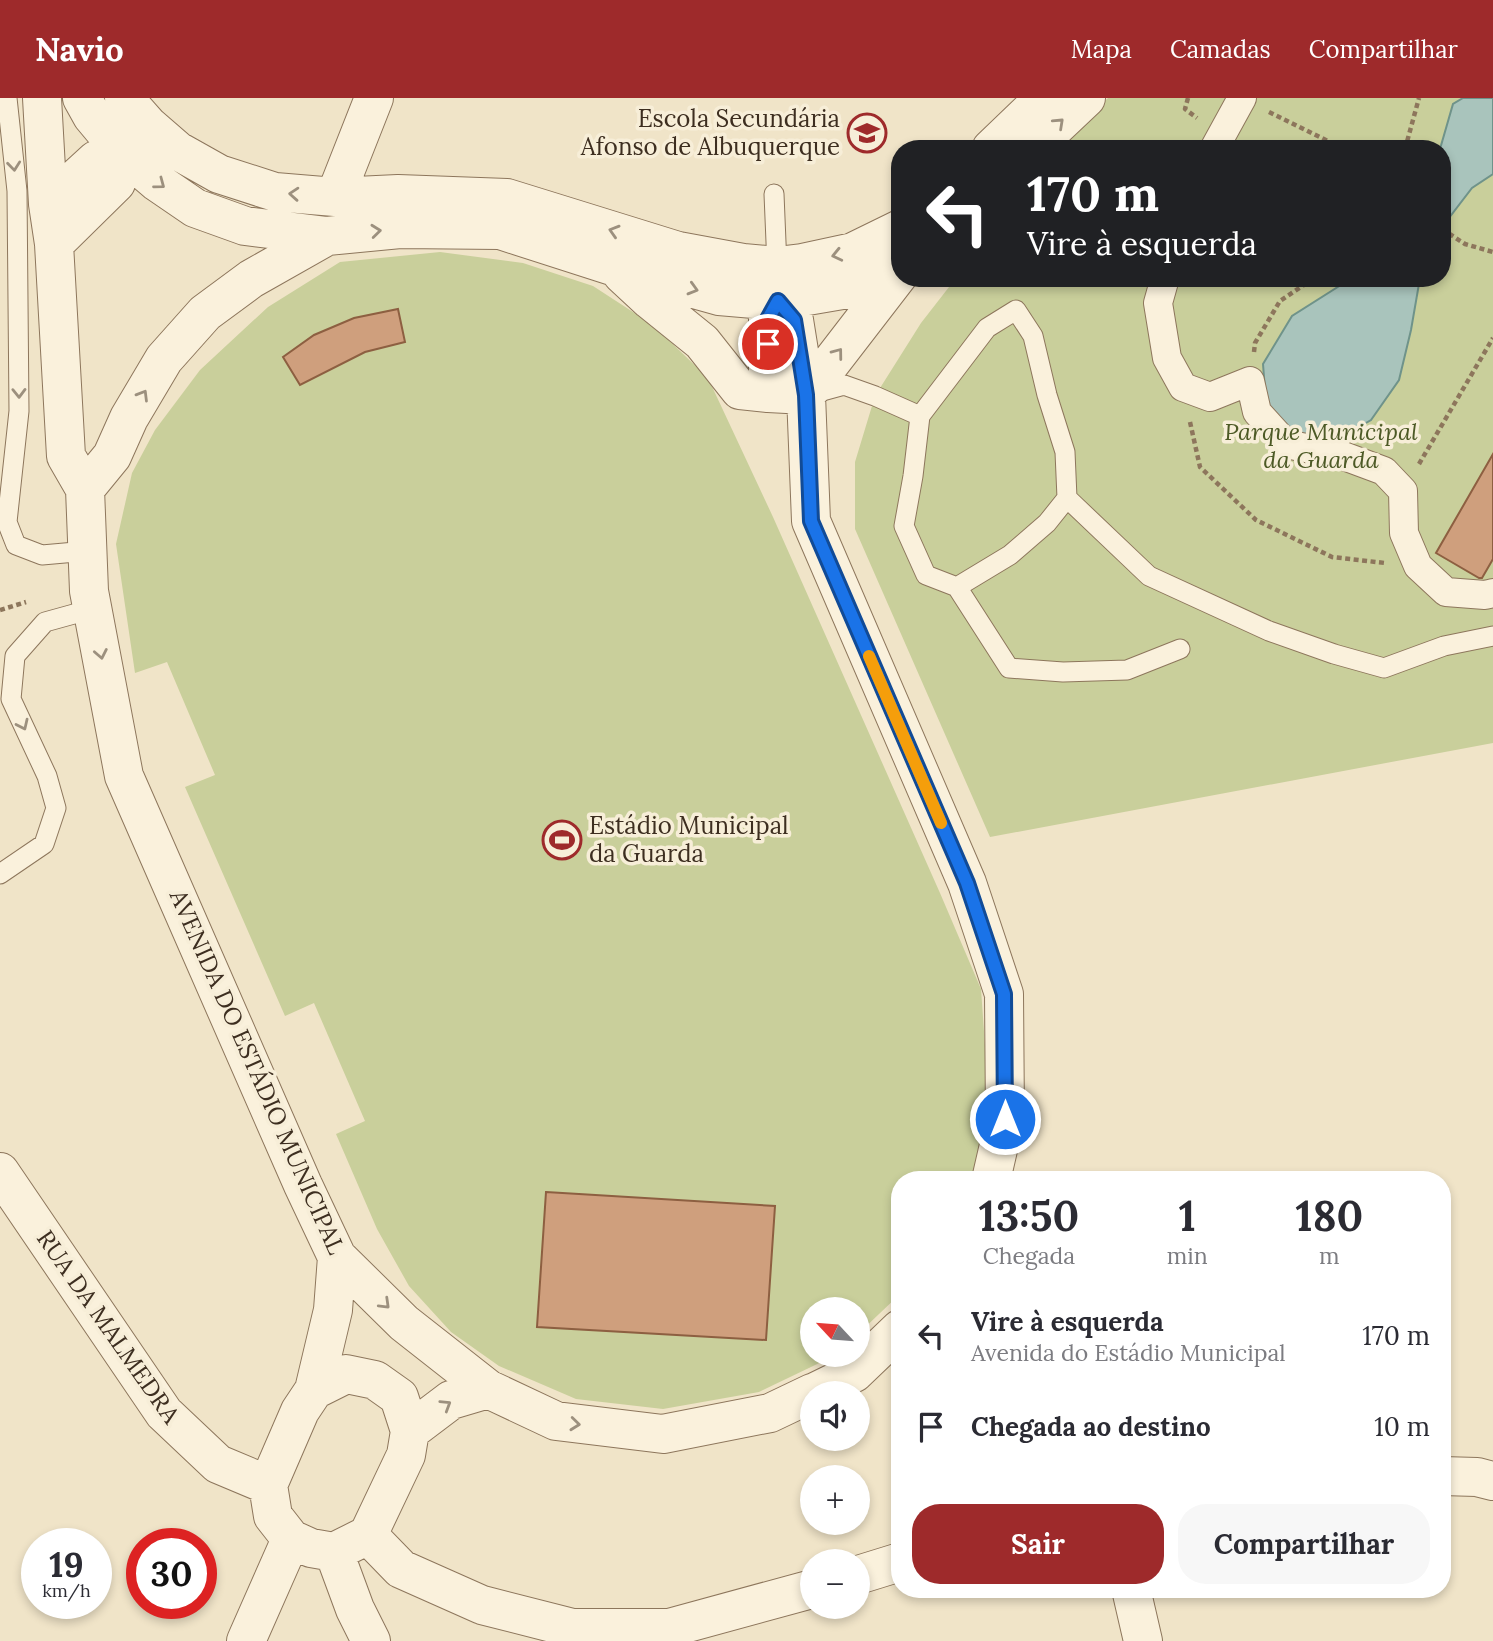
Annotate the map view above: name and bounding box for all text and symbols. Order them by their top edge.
text: Navio [35,28,124,70]
text: Mapa [1071,34,1132,65]
text: Camadas [1170,34,1271,65]
text: Compartilhar [1309,34,1458,65]
place label: Escola Secundária Afonso de Albuquerque [580,103,840,162]
school or university icon: Escola Secundária Afonso de Albuquerque [846,112,888,154]
one-way arrow [1051,119,1064,132]
one-way arrow [7,160,22,172]
text: 170 m [1027,162,1159,224]
icon: left [912,168,1003,259]
one-way arrow [152,176,165,188]
one-way arrow [289,187,300,202]
text: Vire à esquerda [1027,223,1257,264]
one-way arrow [371,224,382,239]
one-way arrow [609,225,621,240]
one-way arrow [831,247,843,262]
one-way arrow [686,281,698,295]
pin [738,314,798,374]
icon: arrive [749,325,787,363]
one-way arrow [830,348,843,361]
one-way arrow [11,388,27,399]
one-way arrow [135,390,148,402]
park label: Parque Municipal da Guarda [1224,416,1418,475]
one-way arrow [92,648,107,660]
one-way arrow [15,718,29,731]
place label: Estádio Municipal da Guarda [589,810,789,869]
sports icon: Estádio Municipal da Guarda [541,819,583,861]
street label: AVENIDA DO ESTÁDIO MUNICIPAL [162,884,352,1259]
position arrow [968,1082,1042,1156]
text: 13:50 [979,1189,1079,1243]
text: 1 [1179,1189,1196,1243]
text: 180 [1295,1189,1363,1243]
street label: RUA DA MALMEDRA [30,1224,187,1430]
text: Chegada [983,1241,1075,1270]
text: min [1167,1241,1208,1270]
text: m [1319,1241,1340,1270]
one-way arrow [377,1296,390,1309]
north arrow [800,1297,870,1367]
map controls [800,1297,870,1619]
text: Vire à esquerda [971,1305,1164,1338]
icon: left [912,1317,950,1355]
text: 170 m [1362,1319,1430,1352]
text: Avenida do Estádio Municipal [971,1338,1286,1367]
button: sound [800,1381,870,1451]
one-way arrow [439,1401,452,1414]
icon: arrive [912,1408,950,1446]
text: Chegada ao destino [971,1410,1211,1443]
text: 10 m [1374,1410,1430,1443]
one-way arrow [569,1416,581,1431]
button: + [800,1465,870,1535]
button: Sair [912,1504,1164,1584]
button: Compartilhar [1178,1504,1430,1584]
speed limit sign: 30 [126,1528,217,1619]
text: 19 [49,1542,84,1587]
button: − [800,1549,870,1619]
text: km/h [42,1579,91,1602]

